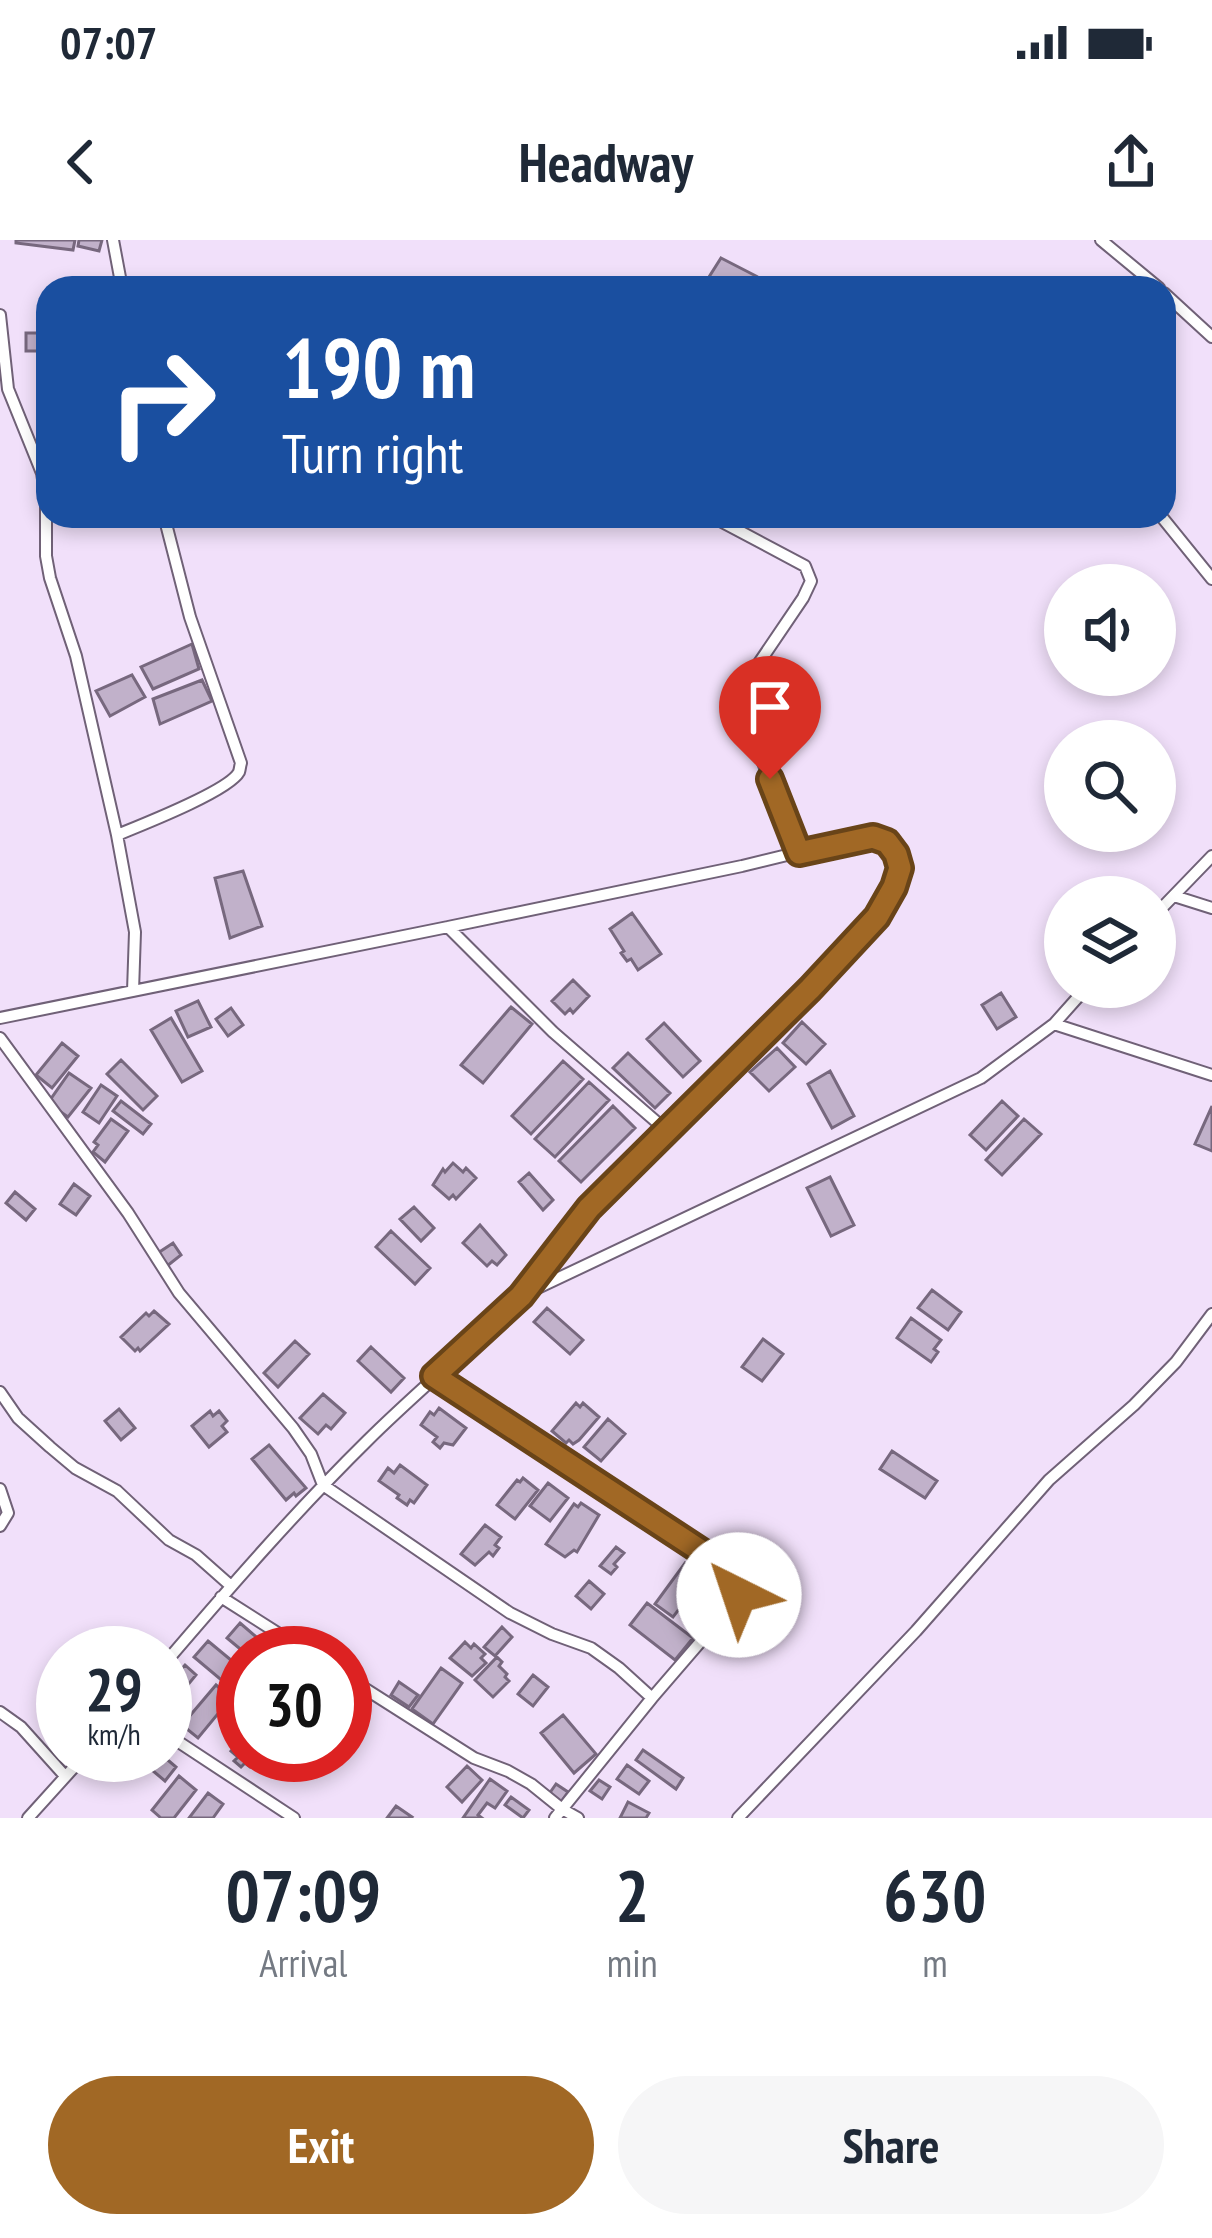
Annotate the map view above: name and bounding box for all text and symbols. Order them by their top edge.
text: 07:07 [60,13,157,71]
text: Headway [519,127,693,197]
icon: back [48,129,114,195]
icon: share [1098,129,1164,195]
text: 190 m [282,312,475,421]
icon: right [84,324,240,480]
text: Turn right [282,418,463,488]
map controls [1044,564,1176,1008]
button: sound [1044,564,1176,696]
pin [719,656,821,779]
icon: arrive [737,674,803,740]
button: search [1044,720,1176,852]
button: layers [1044,876,1176,1008]
position arrow [676,1532,802,1658]
speed limit sign: 30 [216,1626,372,1782]
text: 29 [85,1650,143,1728]
text: km/h [87,1714,141,1753]
text: 07:09 [226,1848,381,1941]
text: 2 [615,1848,649,1941]
text: 630 [883,1848,986,1941]
text: Arrival [259,1937,347,1988]
text: min [607,1937,658,1988]
text: m [922,1937,948,1988]
button: Exit [48,2076,594,2214]
button: Share [618,2076,1164,2214]

